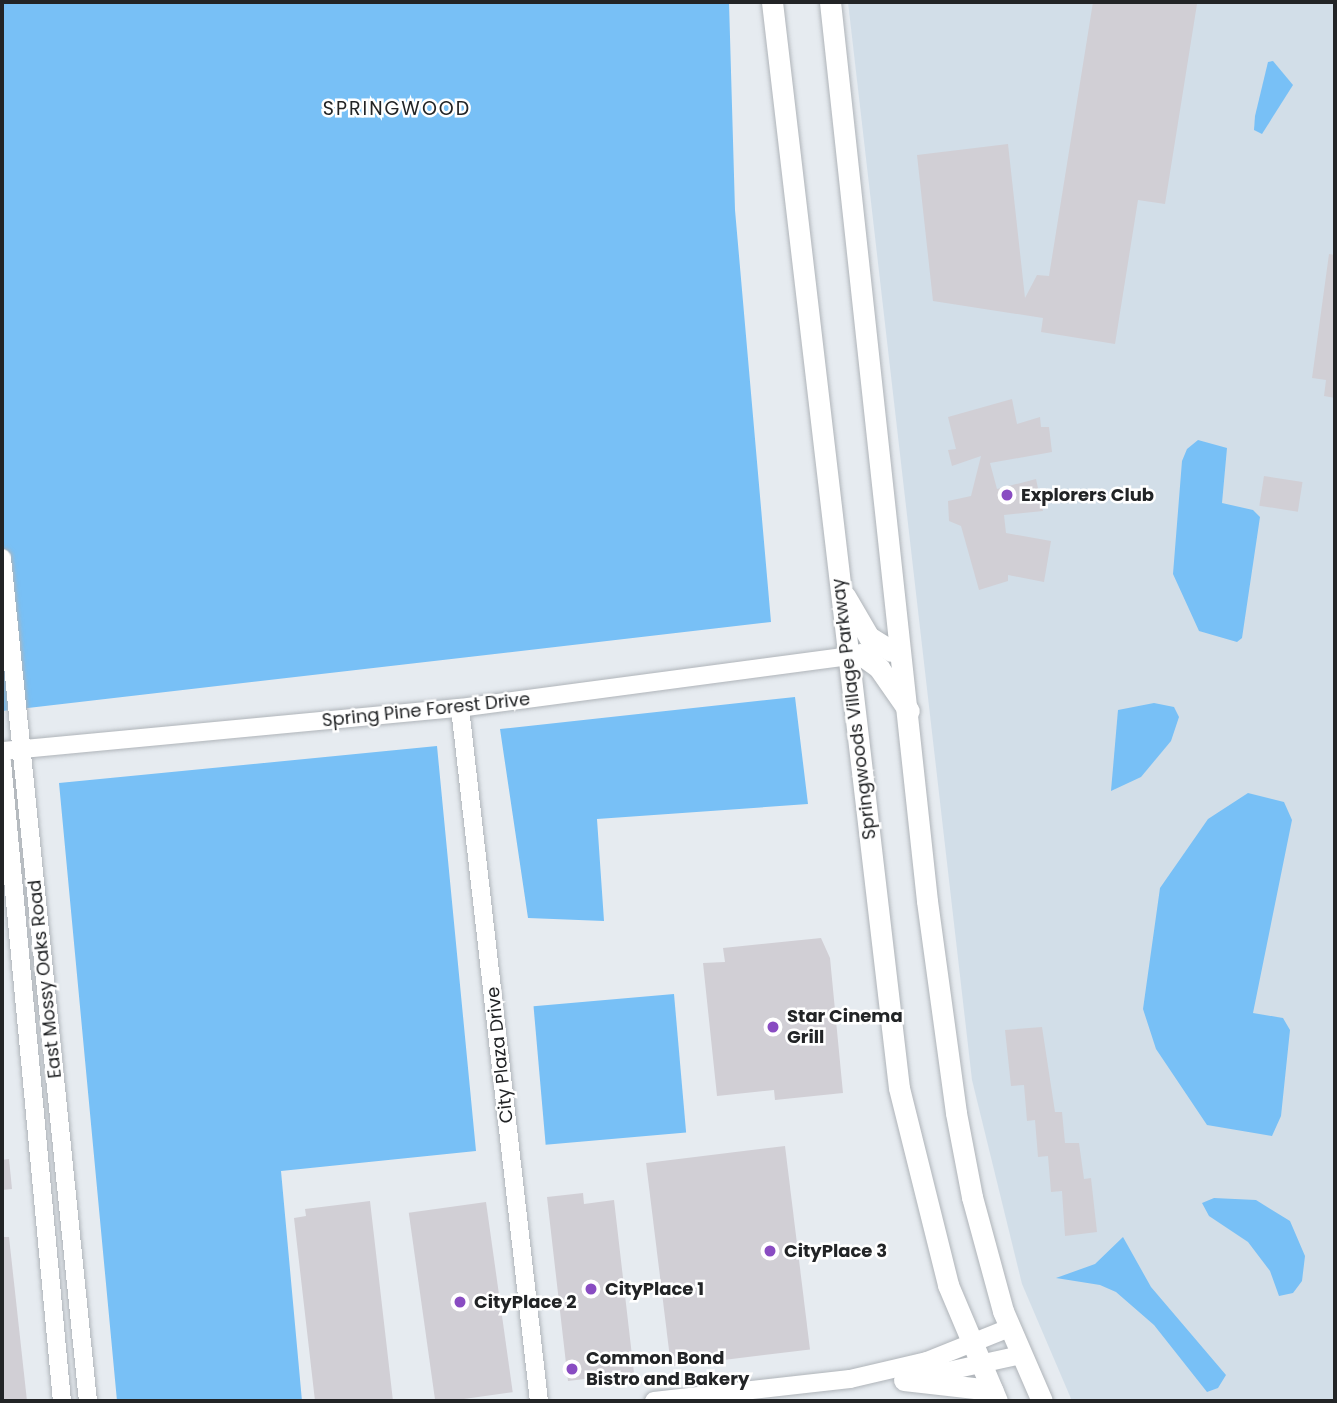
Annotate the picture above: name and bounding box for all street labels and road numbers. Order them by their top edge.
street label: Springwoods Village Parkway [827,577,881,841]
street label: Spring Pine Forest Drive [321,688,531,732]
street label: East Mossy Oaks Road [24,879,66,1079]
street label: City Plaza Drive [482,986,518,1124]

